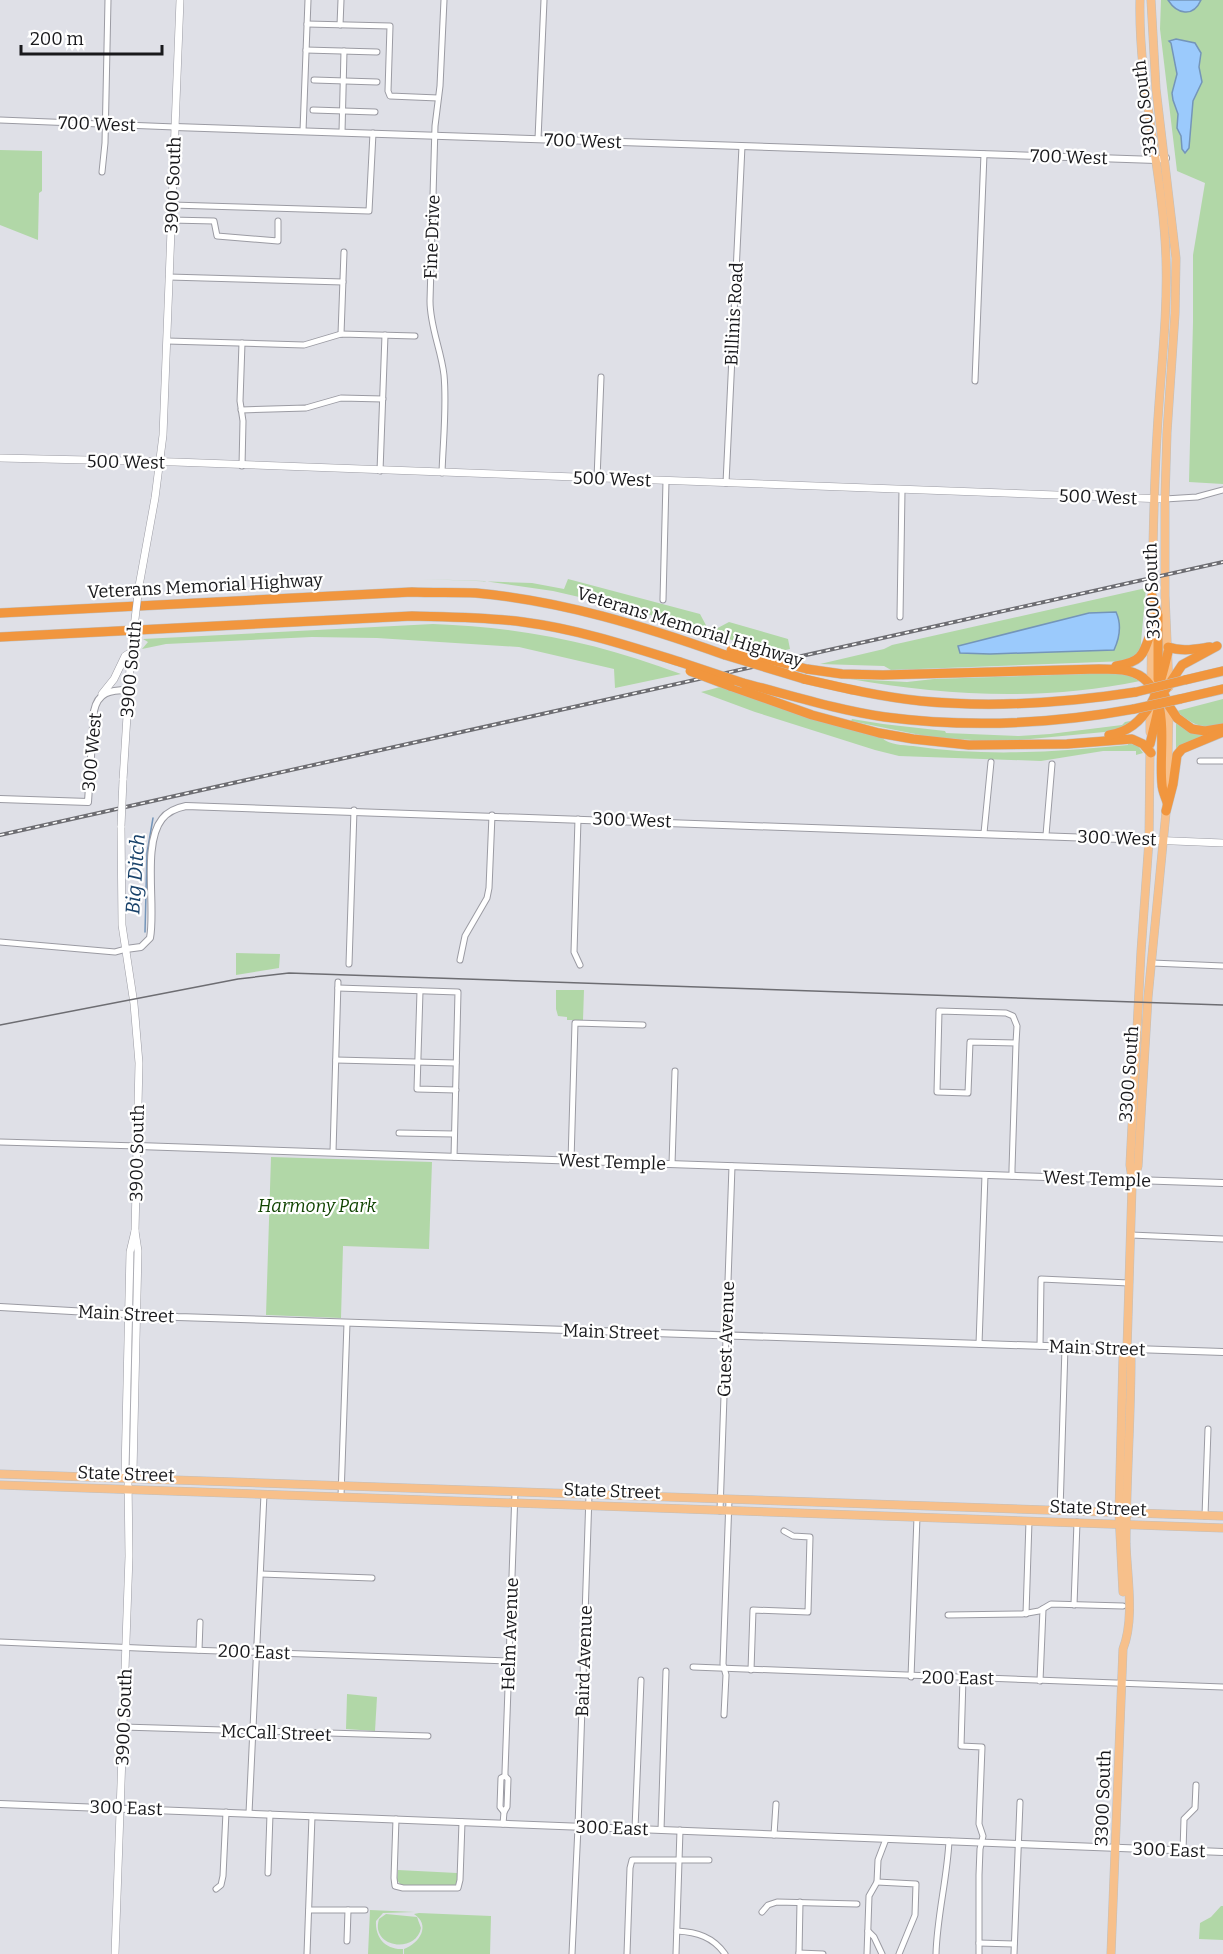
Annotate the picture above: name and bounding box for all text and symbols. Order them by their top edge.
scale bar [21,18,162,56]
text: 200 m [30,28,84,50]
street label: 3300 South [1128,59,1162,157]
street label: 700 West [58,112,137,136]
street label: 700 West [544,129,623,153]
street label: 3900 South [160,136,186,234]
street label: 700 West [1030,145,1109,169]
street label: Fine Drive [420,194,444,280]
street label: Billinis Road [720,261,748,366]
street label: 500 West [87,450,166,474]
street label: 500 West [572,467,652,491]
street label: 500 West [1058,485,1138,509]
street label: 3300 South [1139,542,1165,640]
street label: Veterans Memorial Highway [87,569,324,603]
street label: Veterans Memorial Highway [574,582,806,672]
street label: 3900 South [116,620,146,718]
street label: 300 West [78,711,106,792]
street label: 300 West [592,808,672,832]
street label: 300 West [1077,826,1157,850]
water label: Big Ditch [120,833,150,915]
street label: 3300 South [1115,1025,1143,1123]
street label: 3900 South [125,1104,149,1202]
street label: West Temple [558,1149,666,1175]
street label: West Temple [1043,1166,1151,1192]
park label: Harmony Park [258,1195,376,1217]
street label: Guest Avenue [713,1281,739,1397]
street label: Main Street [77,1300,175,1328]
street label: Main Street [562,1319,660,1345]
street label: Main Street [1048,1335,1146,1361]
street label: State Street [77,1461,175,1487]
street label: State Street [563,1478,661,1504]
street label: State Street [1049,1495,1147,1521]
street label: Helm Avenue [497,1577,523,1691]
street label: Baird Avenue [571,1605,597,1717]
street label: 200 East [217,1640,291,1664]
street label: 200 East [922,1666,995,1690]
street label: 3900 South [111,1668,137,1766]
street label: McCall Street [220,1720,332,1746]
street label: 3300 South [1090,1749,1116,1847]
street label: 300 East [89,1796,163,1820]
street label: 300 East [575,1816,649,1840]
street label: 300 East [1132,1838,1206,1862]

